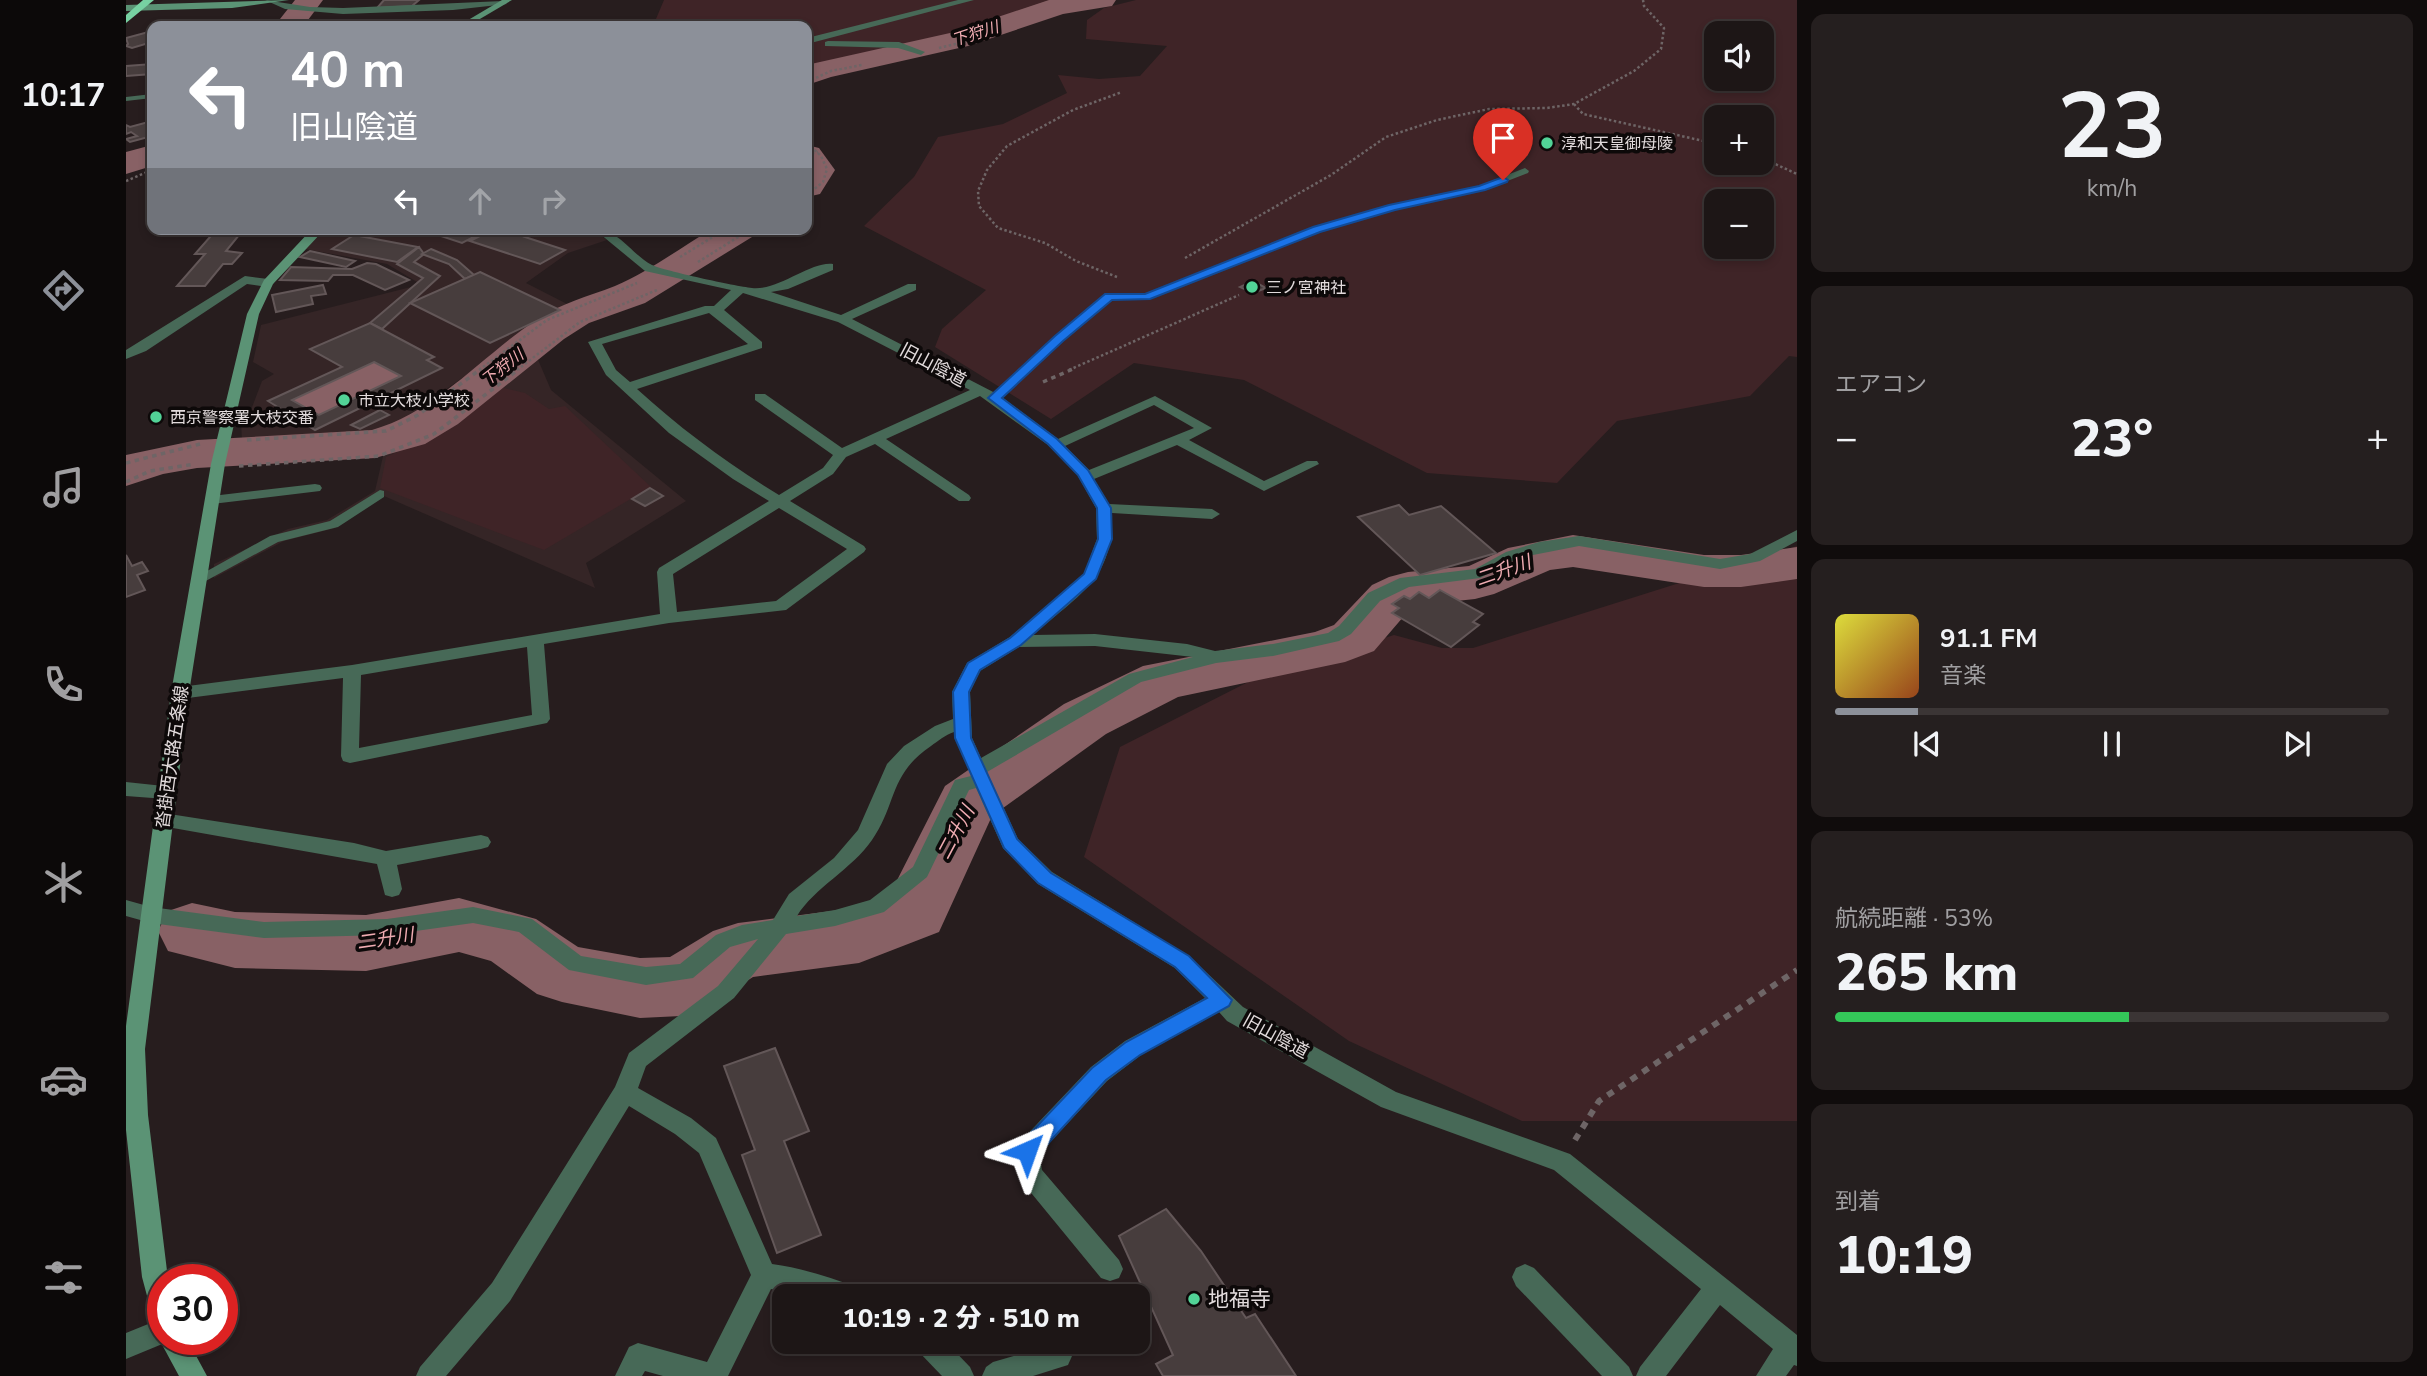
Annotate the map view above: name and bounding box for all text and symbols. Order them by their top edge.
water label: 下狩川 [949,15,1003,52]
map controls [1704,21,1774,259]
button: sound [1704,21,1774,91]
text: 40 m [290,37,405,104]
icon: left [175,49,266,140]
text: 23 [2057,65,2167,189]
text: 10:17 [21,74,105,117]
button: + [1704,105,1774,175]
text: 旧山陰道 [290,106,418,149]
pin [1473,108,1533,180]
icon: arrive [1484,119,1522,157]
place label: 淳和天皇御母陵 [1561,133,1673,155]
marker: 淳和天皇御母陵 [1539,135,1555,151]
text: km/h [2087,173,2137,204]
icon: left [388,182,426,220]
icon: ahead [461,182,499,220]
icon: right [534,182,572,220]
button: − [1704,189,1774,259]
icon: directions [39,266,88,315]
place label: 三ノ宮神社 [1266,277,1346,299]
marker: 三ノ宮神社 [1244,279,1260,295]
street label: 旧山陰道 [896,338,970,392]
water label: 下狩川 [477,343,530,391]
text: エアコン [1835,369,1927,400]
place label: 市立大枝小学校 [358,390,470,412]
marker: 市立大枝小学校 [336,392,352,408]
text: 23° [2071,403,2153,474]
place label: 西京警察署大枝交番 [170,407,314,429]
marker: 西京警察署大枝交番 [148,409,164,425]
text: − [1835,413,1858,464]
text: + [2366,413,2389,464]
icon: music [39,463,88,512]
water label: 二升川 [1472,549,1536,593]
text: 91.1 FM [1940,621,2037,656]
icon: phone [39,660,88,709]
text: 音楽 [1940,660,1986,691]
street label: 沓掛西大路五条線 [150,684,194,830]
icon: previous [1908,725,1946,763]
icon: pause [2093,725,2131,763]
icon: next [2278,725,2316,763]
water label: 二升川 [931,799,982,864]
icon: climate [39,858,88,907]
text: 航続距離 · 53% [1835,903,1993,934]
water label: 二升川 [355,922,417,956]
text: 265 km [1835,937,2018,1008]
street label: 旧山陰道 [1239,1008,1313,1064]
icon: car [39,1055,88,1104]
position arrow [990,1114,1064,1188]
text: 到着 [1835,1186,1881,1217]
text: 10:19 [1835,1220,1973,1291]
icon: filters [39,1253,88,1302]
speed limit sign: 30 [147,1264,238,1355]
place label: 地福寺 [1208,1285,1271,1313]
marker: 地福寺 [1186,1291,1202,1307]
text: 10:19 · 2 分 · 510 m [842,1301,1080,1336]

